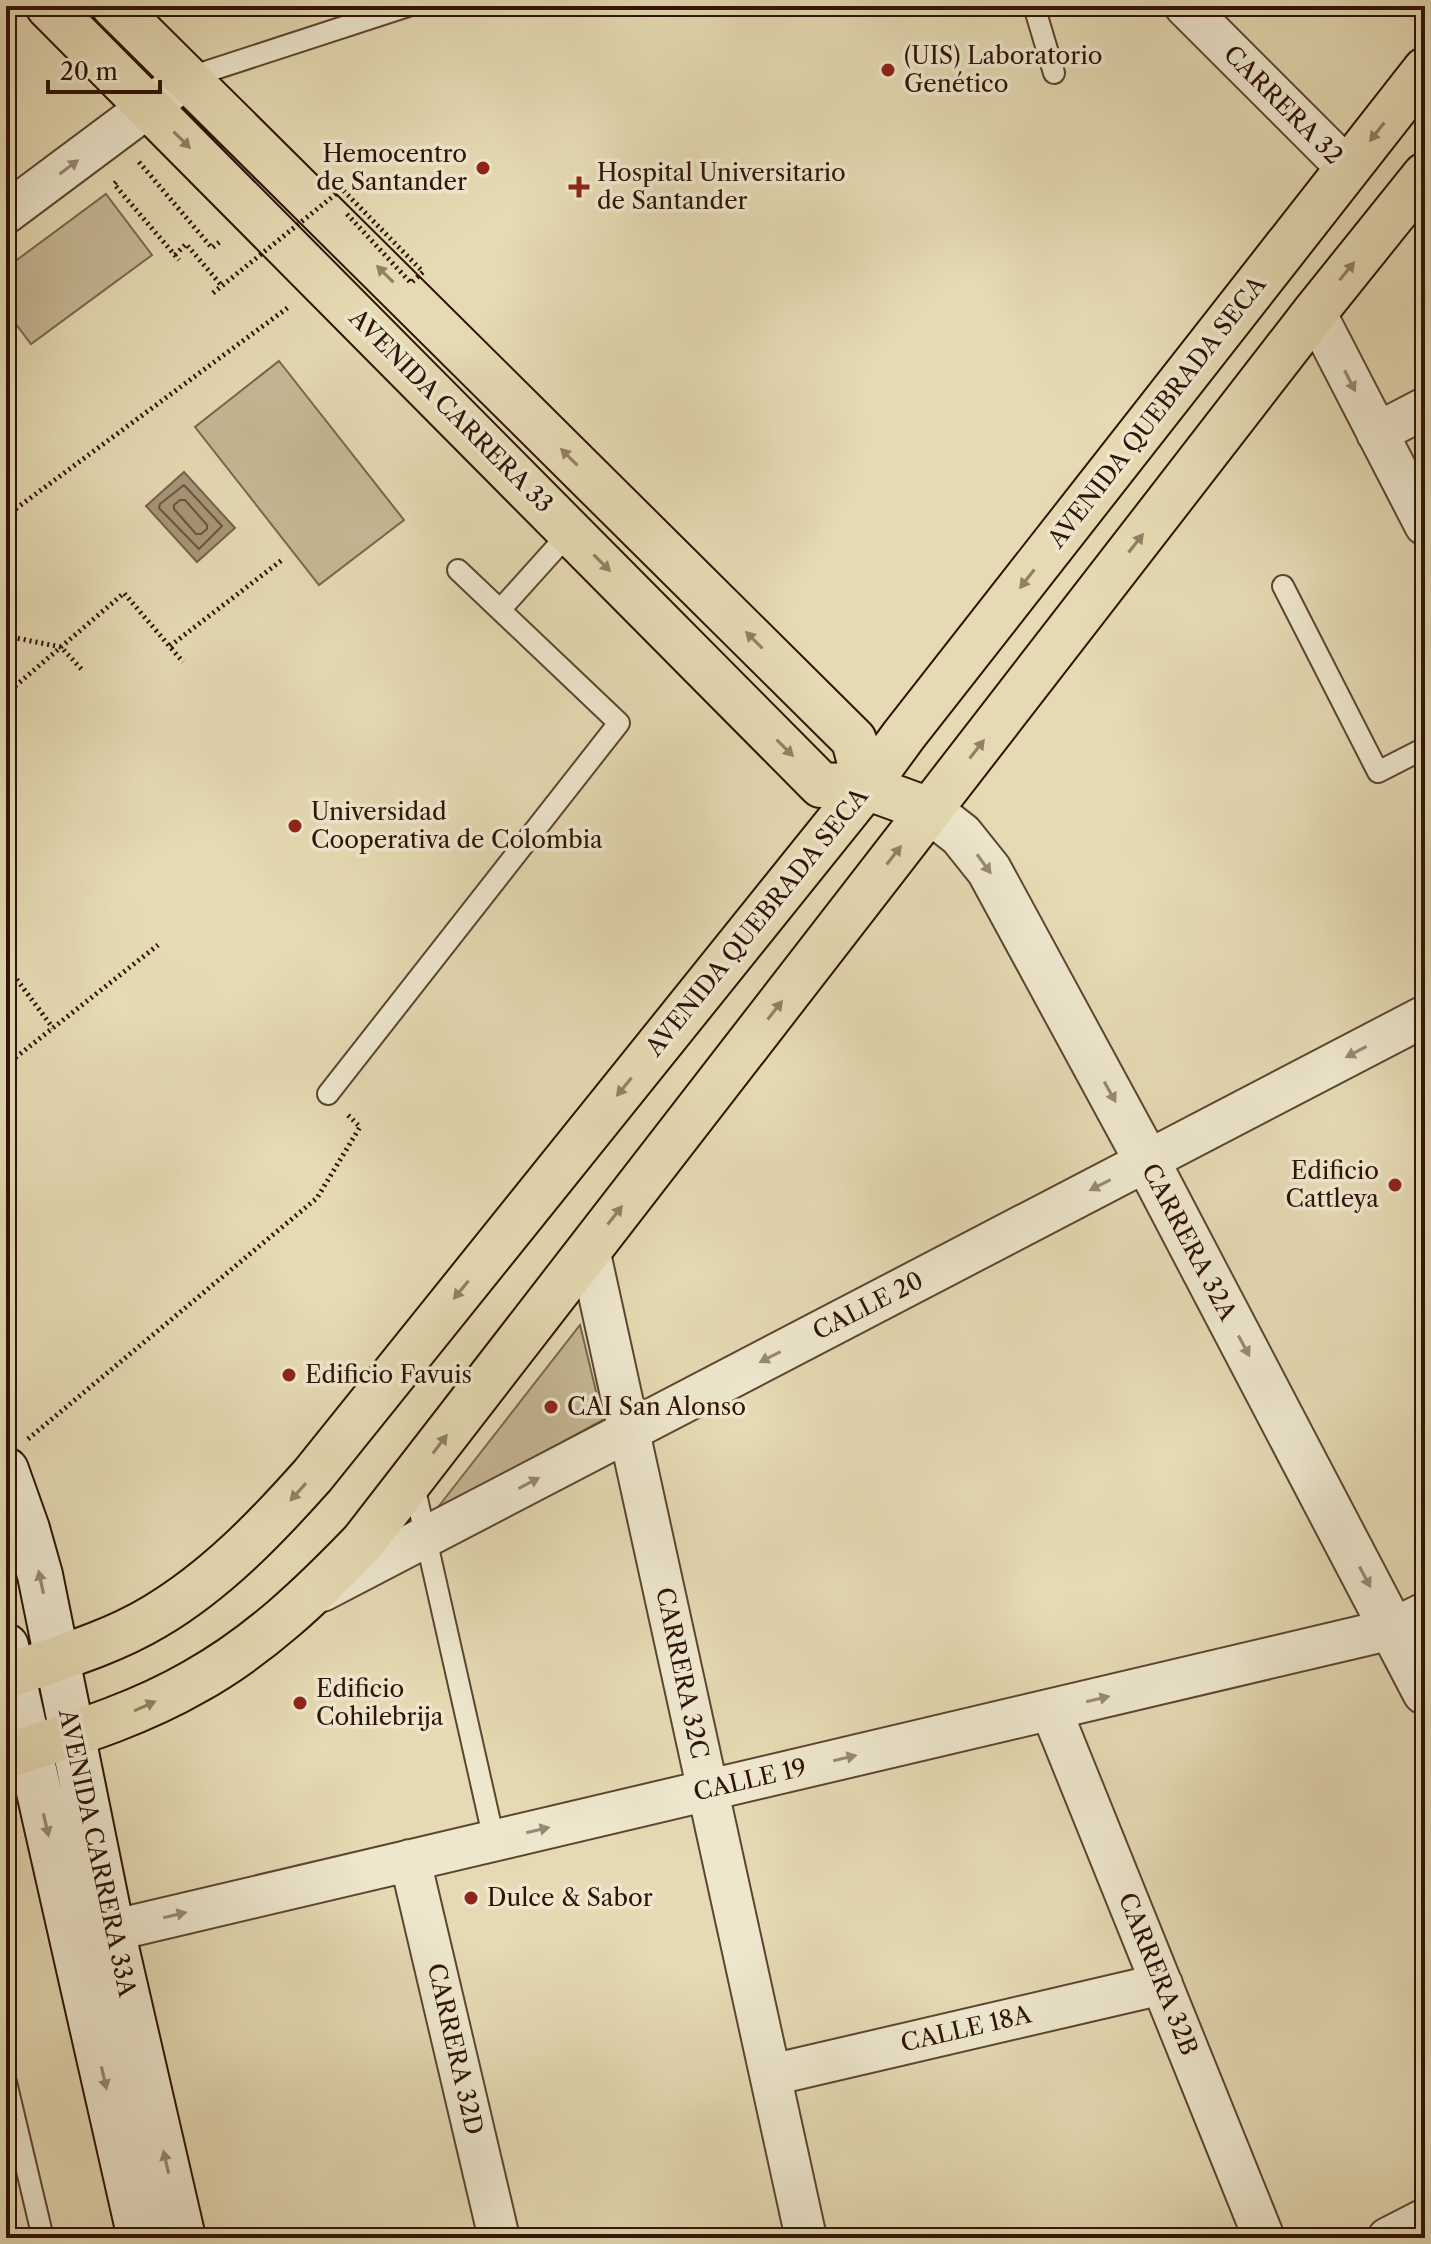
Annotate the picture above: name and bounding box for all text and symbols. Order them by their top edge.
street label: CARRERA 32 [1218,39,1349,170]
place label: (UIS) Laboratorio Genético [904,41,1102,98]
scale bar [48,44,160,94]
text: 20 m [60,57,118,86]
marker: (UIS) Laboratorio Genético [879,61,897,79]
one-way arrow [1369,122,1386,142]
one-way arrow [172,131,191,149]
place label: Hemocentro de Santander [316,139,467,196]
place label: Hospital Universitario de Santander [597,158,846,215]
marker: Hemocentro de Santander [474,159,492,177]
one-way arrow [58,160,79,175]
marker: Hospital Universitario de Santander [568,176,590,198]
one-way arrow [1338,261,1355,281]
one-way arrow [376,265,394,284]
street label: AVENIDA QUEBRADA SECA [1041,269,1272,554]
street label: AVENIDA CARRERA 33 [343,302,559,518]
one-way arrow [1343,370,1357,392]
one-way arrow [560,448,579,467]
one-way arrow [1128,533,1144,553]
one-way arrow [592,553,611,572]
one-way arrow [1019,569,1035,589]
one-way arrow [745,631,764,650]
one-way arrow [775,738,794,757]
one-way arrow [969,739,985,759]
street label: AVENIDA QUEBRADA SECA [639,781,875,1062]
place label: Universidad Cooperativa de Colombia [311,797,603,854]
marker: Universidad Cooperativa de Colombia [286,817,304,835]
one-way arrow [886,845,902,865]
one-way arrow [976,854,991,875]
one-way arrow [766,1000,782,1020]
one-way arrow [1344,1046,1367,1059]
one-way arrow [616,1077,632,1097]
one-way arrow [1102,1081,1116,1103]
place label: Edificio Cattleya [1285,1156,1379,1213]
street label: CARRERA 32A [1136,1158,1244,1326]
marker: Edificio Cattleya [1386,1176,1404,1194]
one-way arrow [1089,1179,1112,1192]
one-way arrow [606,1205,622,1226]
street label: CALLE 20 [808,1265,928,1346]
one-way arrow [453,1280,470,1300]
one-way arrow [1238,1335,1251,1358]
one-way arrow [759,1350,782,1363]
place label: Edificio Favuis [305,1360,472,1389]
marker: Edificio Favuis [280,1366,298,1384]
place label: CAI San Alonso [567,1392,746,1421]
marker: CAI San Alonso [542,1398,560,1416]
one-way arrow [432,1434,448,1455]
one-way arrow [518,1476,540,1490]
one-way arrow [289,1483,307,1502]
one-way arrow [1358,1565,1371,1588]
one-way arrow [34,1569,47,1594]
street label: CARRERA 32C [650,1585,715,1761]
place label: Edificio Cohilebrija [316,1674,444,1731]
one-way arrow [1086,1692,1111,1704]
marker: Edificio Cohilebrija [291,1694,309,1712]
one-way arrow [133,1700,156,1713]
street label: AVENIDA CARRERA 33A [53,1705,142,2001]
one-way arrow [833,1751,858,1764]
street label: CALLE 19 [691,1752,809,1807]
one-way arrow [40,1812,53,1837]
one-way arrow [525,1823,550,1836]
place label: Dulce & Sabor [487,1883,653,1912]
street label: CARRERA 32B [1113,1888,1204,2059]
marker: Dulce & Sabor [462,1889,480,1907]
one-way arrow [163,1908,188,1921]
street label: CARRERA 32D [422,1960,489,2138]
street label: CALLE 18A [898,1999,1035,2058]
one-way arrow [98,2066,111,2091]
one-way arrow [159,2149,172,2174]

